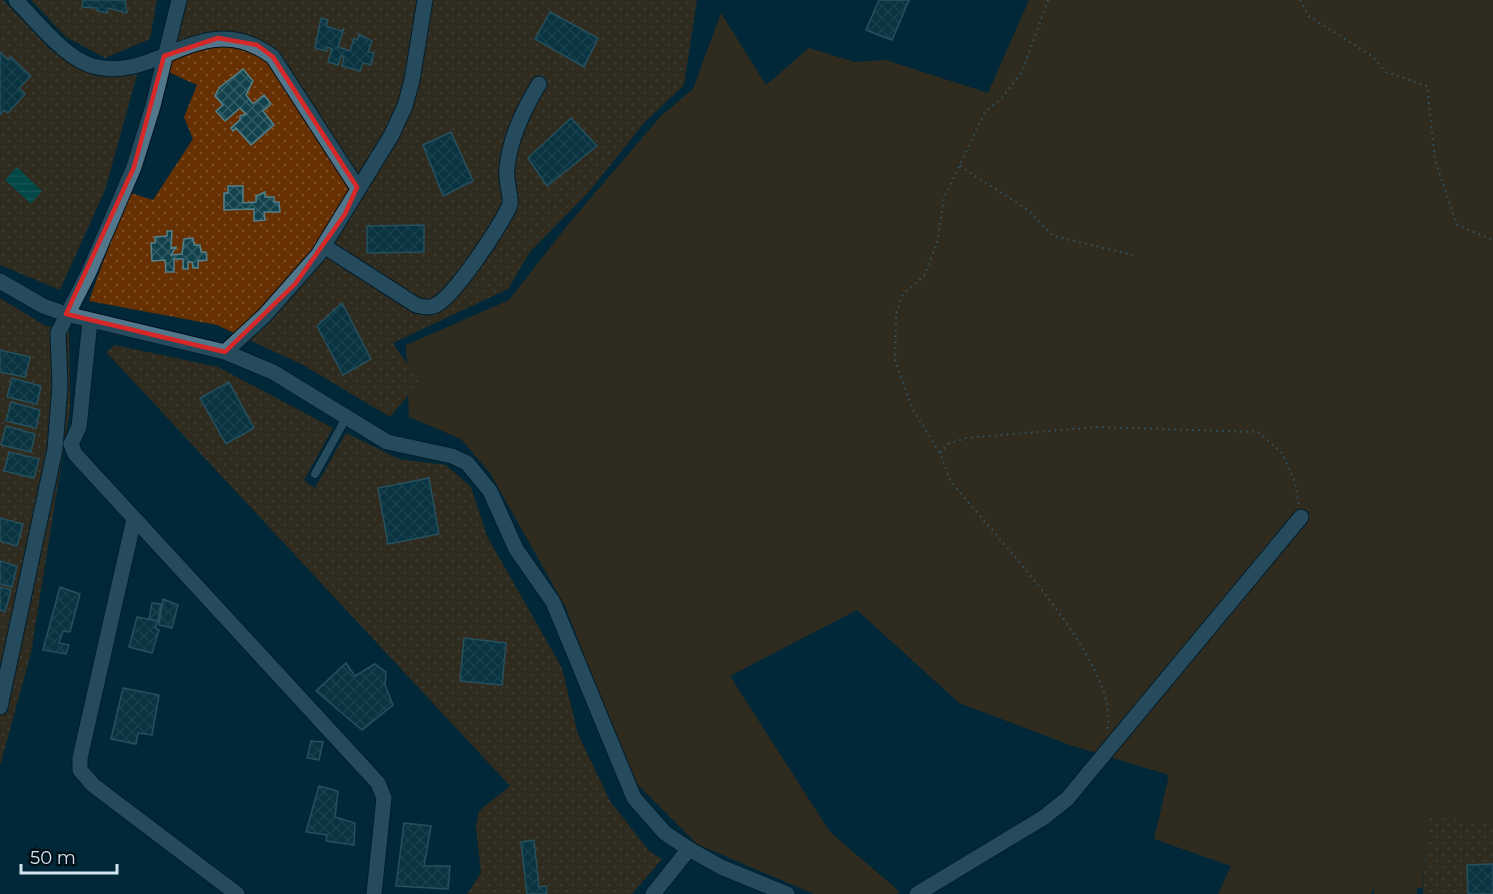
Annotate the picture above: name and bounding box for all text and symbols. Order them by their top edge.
scale bar [21,837,117,875]
text: 50 m [30,847,76,869]

